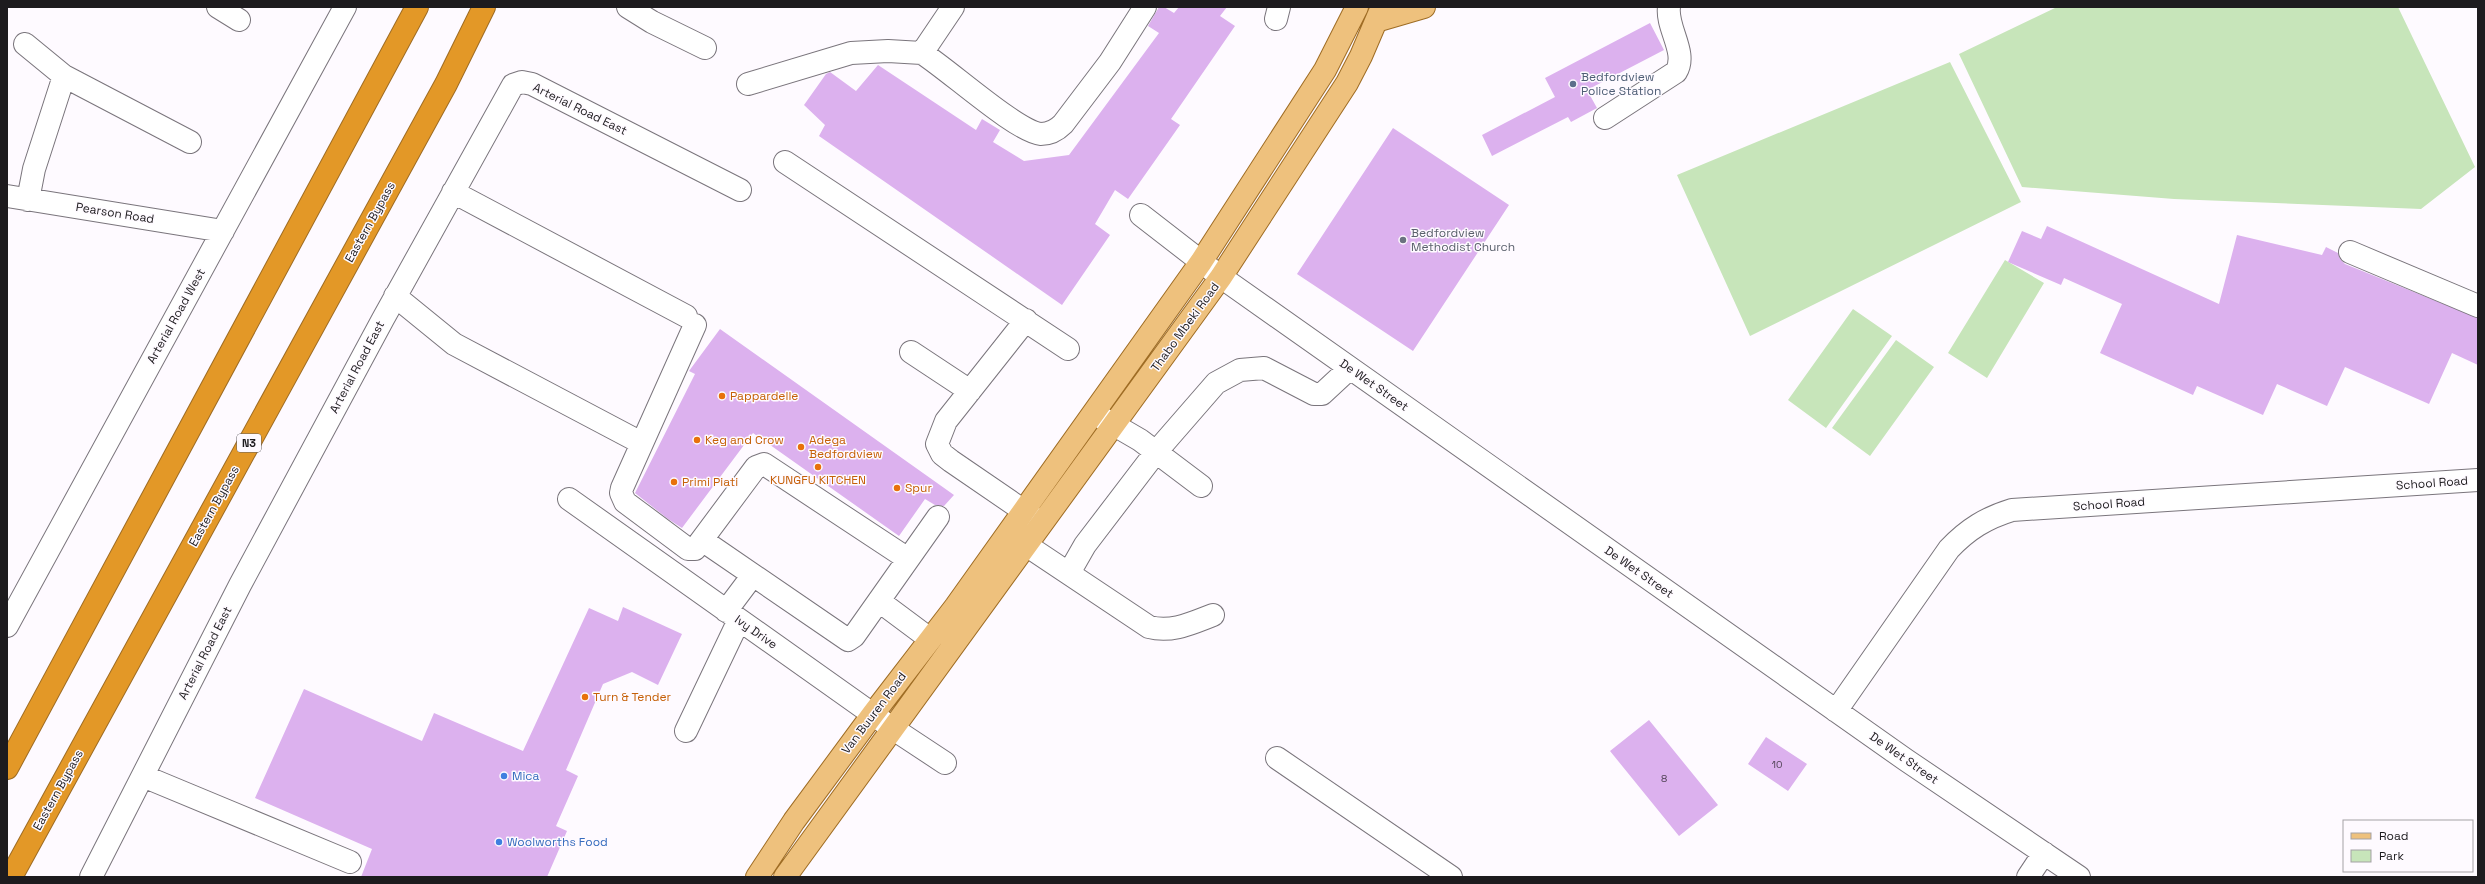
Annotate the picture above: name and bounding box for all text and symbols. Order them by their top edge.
place label: Bedfordview Police Station [1581,69,1661,99]
street label: Arterial Road East [530,79,630,139]
marker: Bedfordview Police Station [1568,79,1578,89]
street label: Eastern Bypass [341,179,399,265]
street label: Pearson Road [75,199,155,227]
place label: Bedfordview Methodist Church [1411,225,1515,255]
marker: Bedfordview Methodist Church [1398,235,1408,245]
street label: Arterial Road West [143,266,209,366]
street label: Thabo Mbeki Road [1147,279,1223,375]
street label: Arterial Road East [326,318,388,416]
street label: De Wet Street [1336,355,1412,415]
place label: Pappardelle [730,388,798,404]
marker: Pappardelle [717,391,727,401]
place label: Keg and Crow [705,432,784,448]
place label: Adega Bedfordview [809,432,882,462]
road number: N3 [237,434,261,452]
marker: Keg and Crow [692,435,702,445]
marker: Adega Bedfordview [796,442,806,452]
marker: KUNGFU KITCHEN [813,462,823,472]
street label: Eastern Bypass [185,463,243,549]
place label: KUNGFU KITCHEN [770,472,866,488]
street label: School Road [2395,473,2469,493]
place label: Primi Piati [682,474,738,490]
marker: Primi Piati [669,477,679,487]
place label: Spur [905,480,932,496]
marker: Spur [892,483,902,493]
street label: School Road [2072,494,2146,514]
street label: De Wet Street [1601,542,1677,602]
street label: Arterial Road East [175,604,235,702]
street label: Ivy Drive [732,612,780,652]
street label: Van Buuren Road [838,669,910,757]
place label: Turn & Tender [593,689,672,705]
marker: Turn & Tender [580,692,590,702]
street label: De Wet Street [1866,728,1942,788]
street label: Eastern Bypass [29,747,87,833]
house number: 10 [1772,758,1782,771]
place label: Mica [512,768,539,784]
marker: Mica [499,771,509,781]
house number: 8 [1661,772,1667,785]
legend [2343,820,2473,872]
text: Road [2379,828,2408,844]
place label: Woolworths Food [507,834,608,850]
marker: Woolworths Food [494,837,504,847]
text: Park [2379,848,2404,864]

